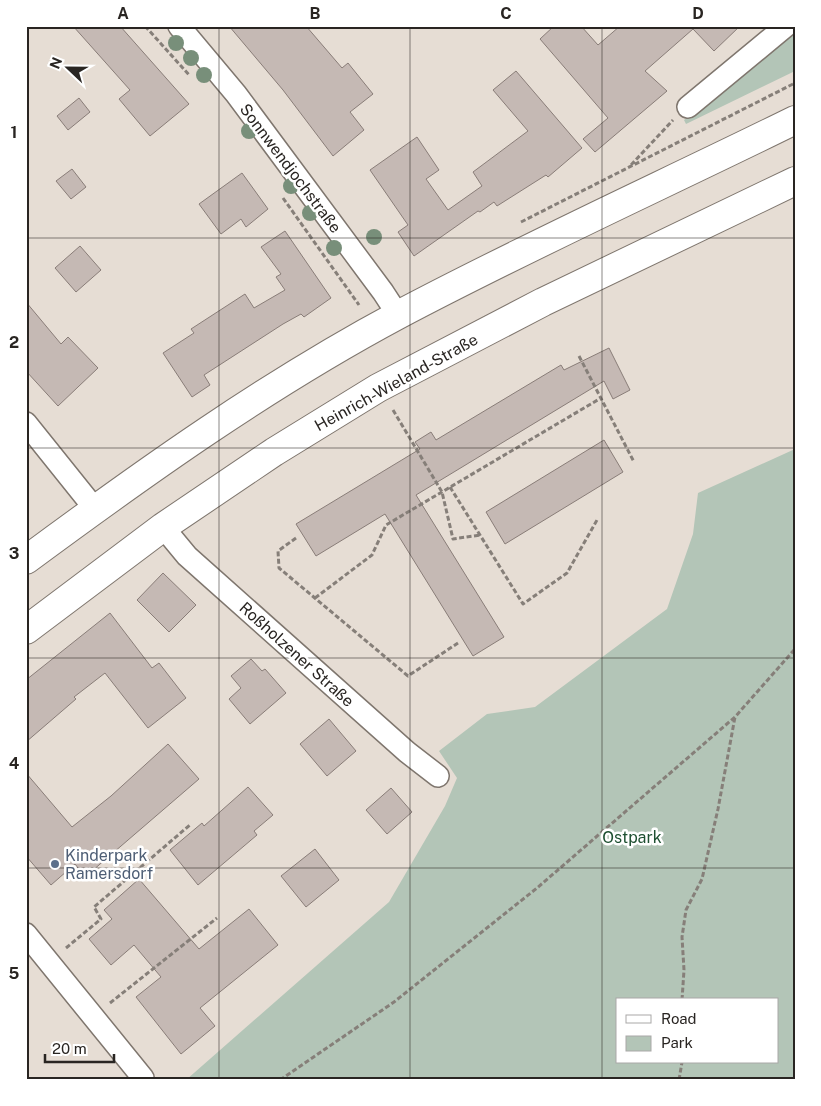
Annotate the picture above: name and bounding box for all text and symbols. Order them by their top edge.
text: A [117,4,129,23]
text: B [310,4,321,23]
text: C [500,4,512,23]
text: D [692,4,704,23]
north arrow [42,42,92,92]
text: N [46,55,65,71]
street label: Sonnwendjochstraße [236,100,345,237]
text: 1 [11,123,17,142]
street label: Heinrich-Wieland-Straße [311,330,481,435]
text: 2 [9,333,19,352]
text: 3 [9,544,19,563]
street label: Roßholzener Straße [236,598,358,711]
text: 4 [9,754,20,773]
park label: Ostpark [602,828,662,847]
place label: Kinderpark Ramersdorf [65,846,153,883]
marker: Kinderpark Ramersdorf [49,858,61,870]
text: 5 [9,964,20,983]
legend [616,998,778,1064]
text: Road [661,1010,697,1027]
scale bar [45,1031,114,1063]
text: Park [661,1034,693,1051]
text: 20 m [52,1040,87,1057]

